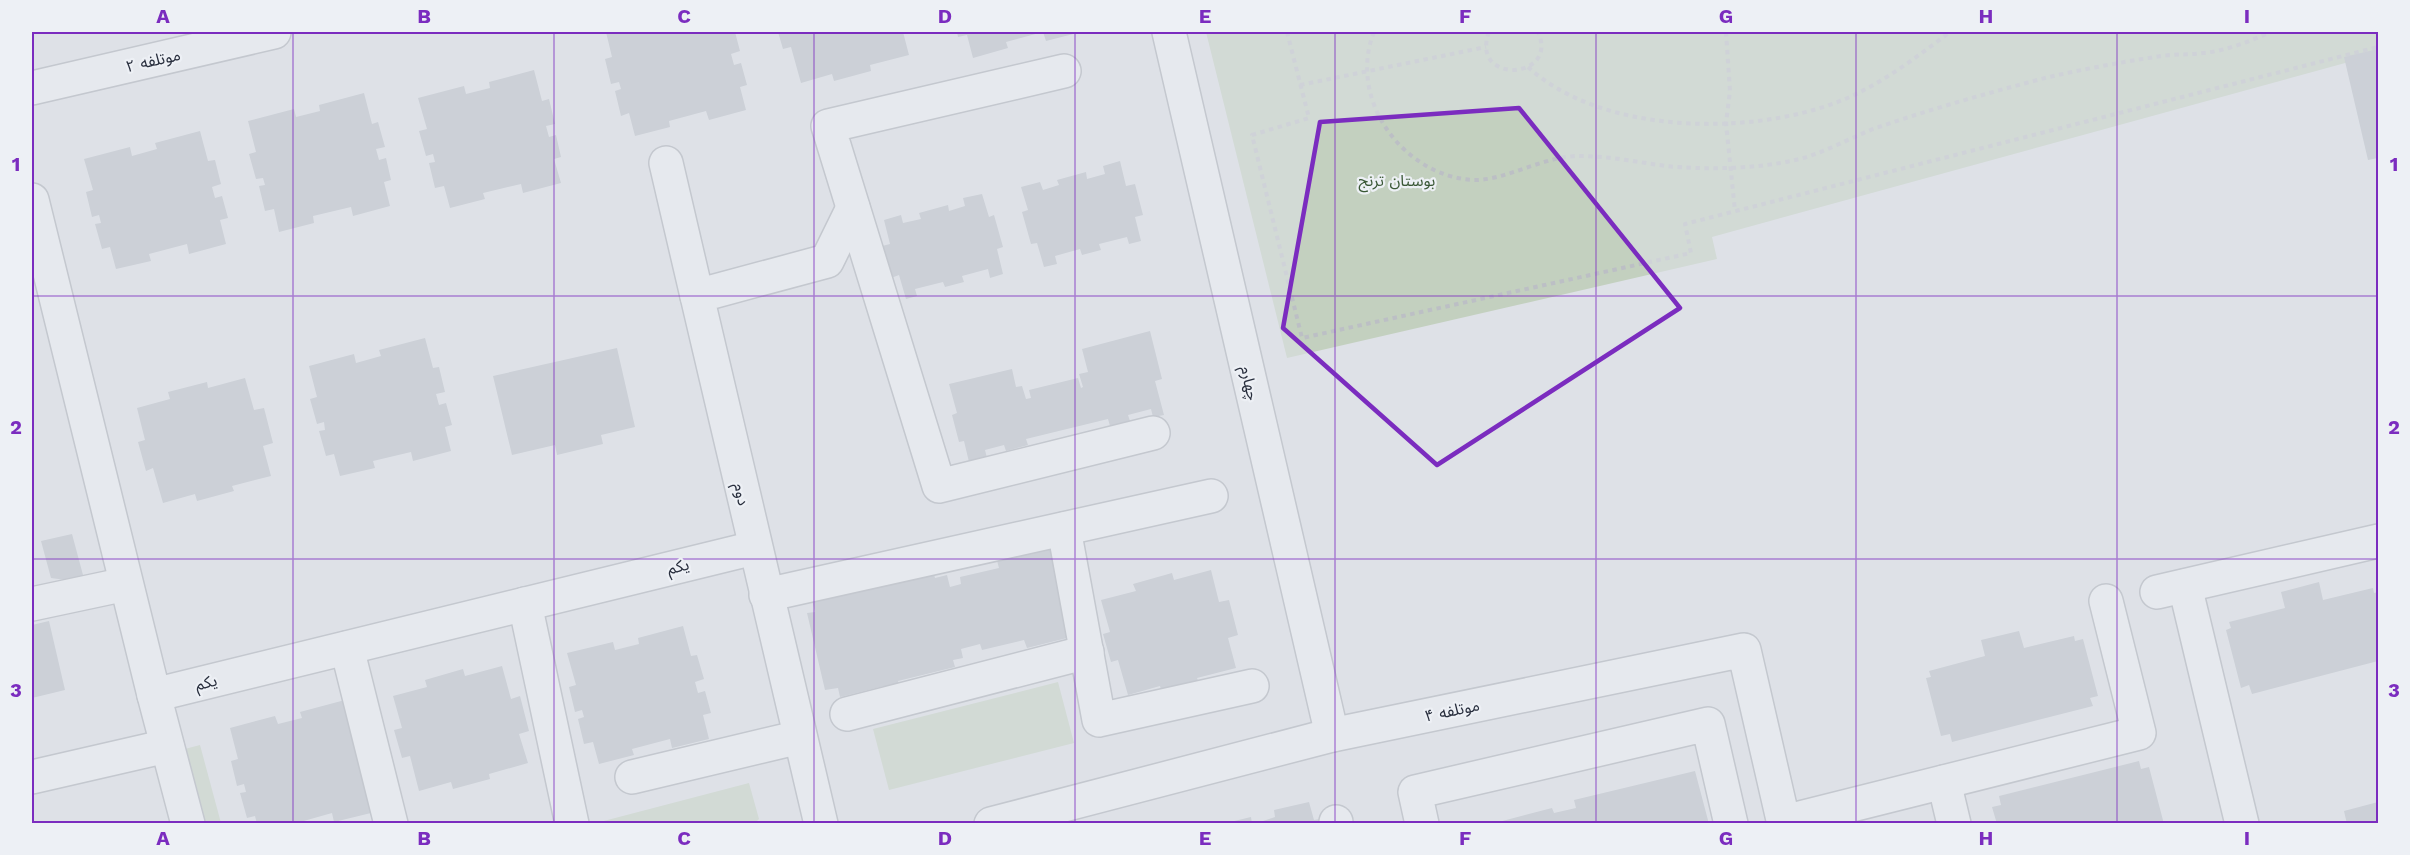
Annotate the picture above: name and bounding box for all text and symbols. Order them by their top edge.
text: A [156,4,170,28]
text: B [417,4,431,28]
text: C [677,4,691,28]
text: D [938,4,952,28]
text: E [1199,4,1211,28]
text: F [1459,4,1471,28]
text: G [1719,4,1733,28]
text: H [1979,4,1993,28]
text: I [2244,4,2250,28]
street label: موتلفه ۲ [124,45,182,76]
text: 1 [12,152,20,176]
text: 1 [2390,152,2398,176]
park label: بوستان ترنج [1359,171,1435,193]
street label: چهارم [1233,364,1263,403]
text: 2 [10,415,22,439]
text: 2 [2388,415,2400,439]
street label: دوم [727,481,753,508]
street label: یکم [665,555,692,581]
street label: یکم [193,671,220,697]
text: 3 [10,678,22,702]
text: 3 [2388,678,2400,702]
street label: موتلفه ۴ [1423,695,1481,726]
text: A [156,826,170,850]
text: B [417,826,431,850]
text: C [677,826,691,850]
text: D [938,826,952,850]
text: E [1199,826,1211,850]
text: F [1459,826,1471,850]
text: G [1719,826,1733,850]
text: H [1979,826,1993,850]
text: I [2244,826,2250,850]

